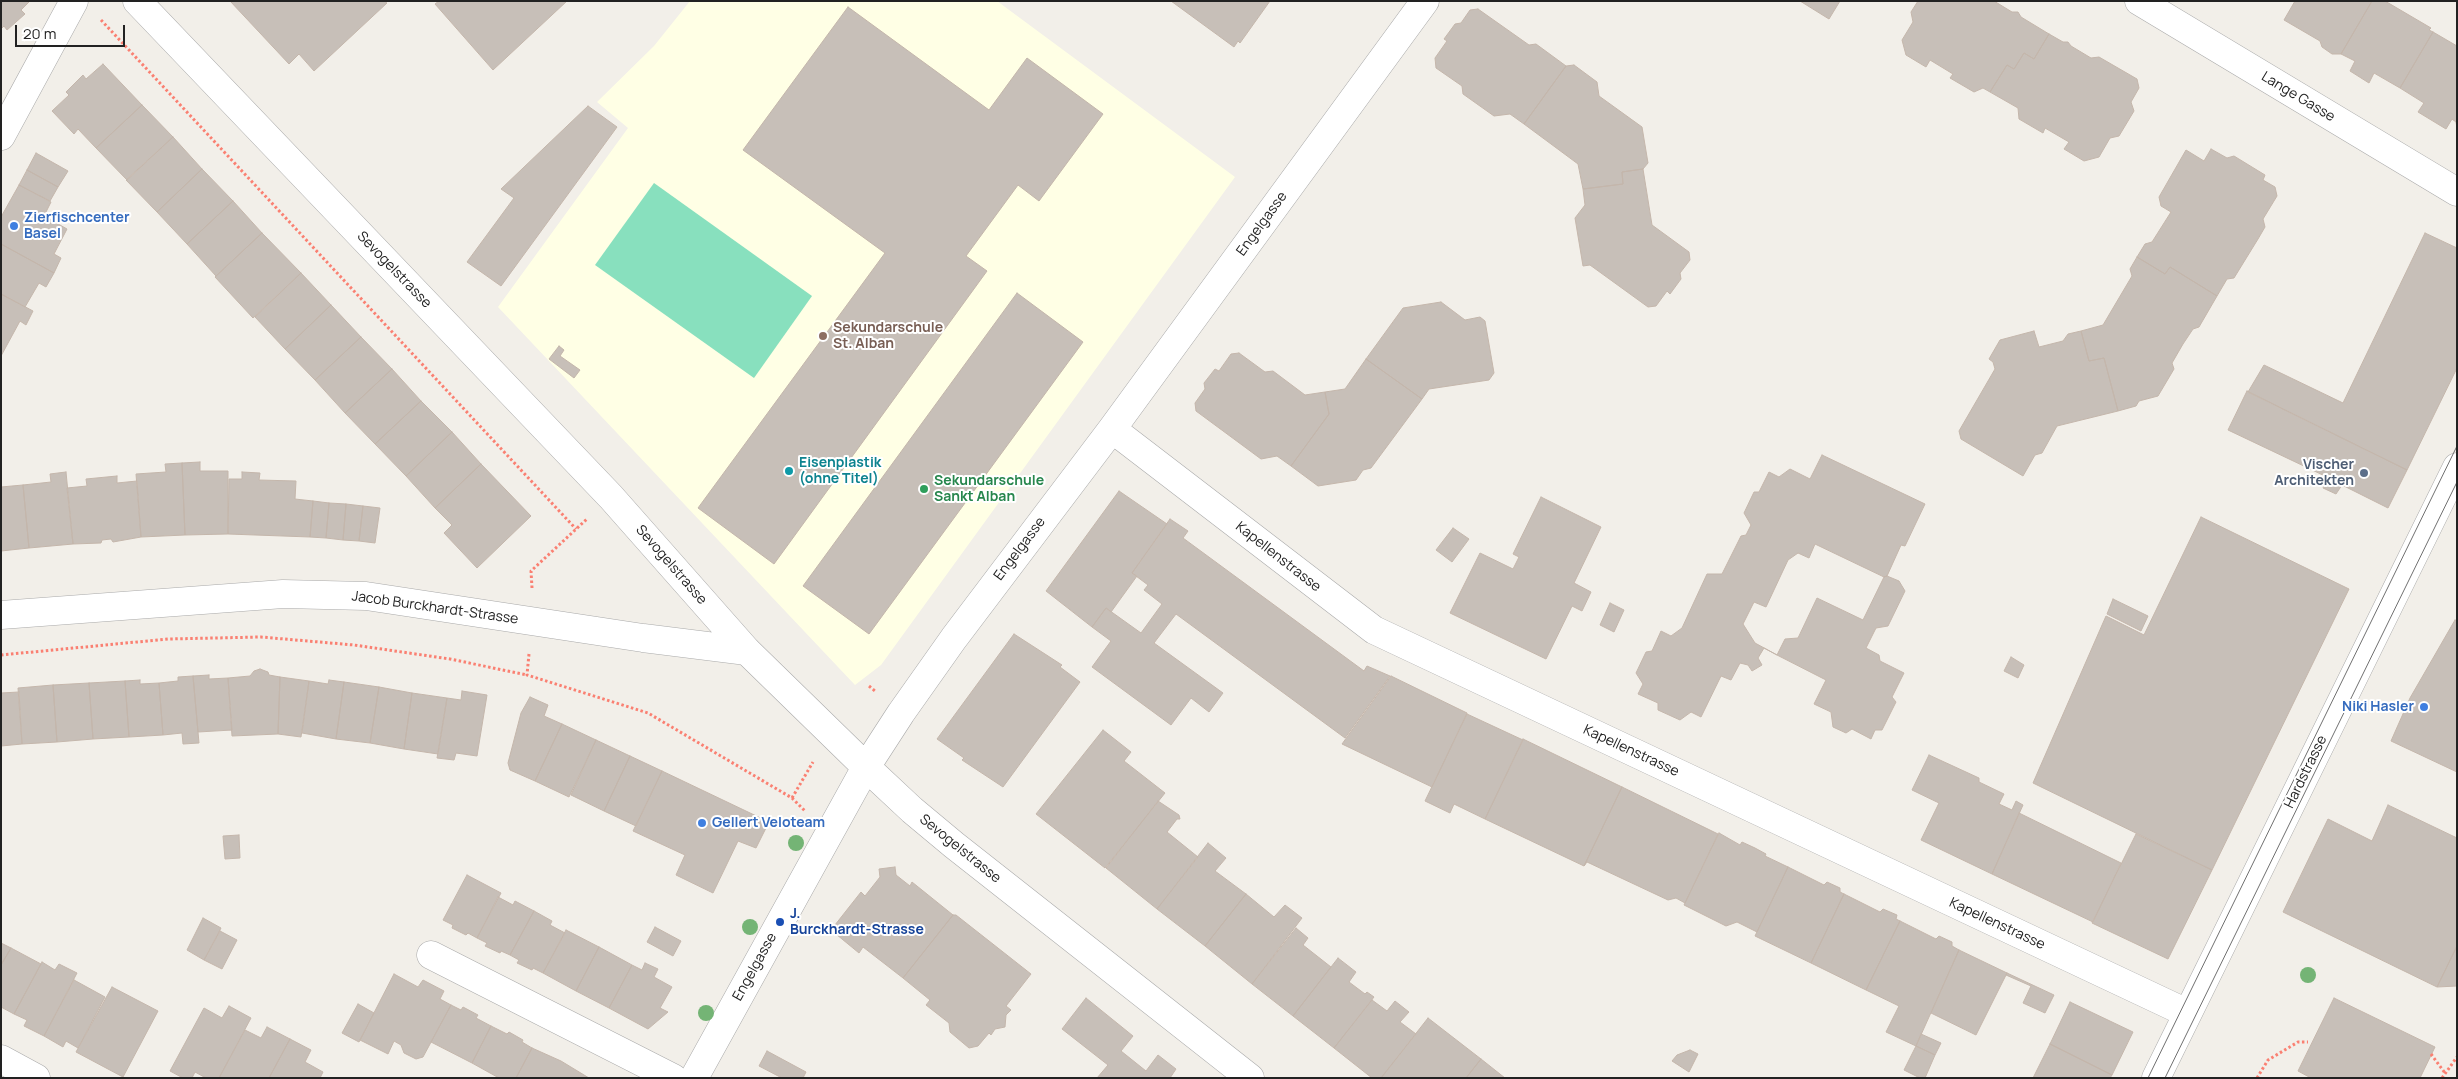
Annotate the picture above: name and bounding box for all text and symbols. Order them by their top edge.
scale bar [18,15,128,47]
text: 20 m [23,23,56,44]
street label: Lange Gasse [2258,68,2338,126]
street label: Engelgasse [1233,189,1291,259]
place label: Zierfischcenter Basel [24,210,130,242]
marker: Zierfischcenter Basel [8,220,20,232]
street label: Sevogelstrasse [353,228,435,312]
place label: Sekundarschule St. Alban [833,320,943,352]
marker: Sekundarschule St. Alban [817,330,829,342]
place label: Eisenplastik (ohne Titel) [799,455,881,488]
place label: Vischer Architekten [2274,457,2354,490]
marker: Eisenplastik (ohne Titel) [783,465,795,477]
marker: Vischer Architekten [2358,467,2370,479]
place label: Sekundarschule Sankt Alban [934,473,1044,506]
marker: Sekundarschule Sankt Alban [918,483,930,495]
street label: Engelgasse [991,514,1049,584]
street label: Kapellenstrasse [1232,518,1324,596]
street label: Sevogelstrasse [632,522,710,608]
street label: Jacob Burckhardt-Strasse [351,588,519,628]
place label: Niki Hasler [2342,699,2414,715]
marker: Niki Hasler [2418,701,2430,713]
street label: Kapellenstrasse [1580,721,1682,781]
street label: Hardstrasse [2281,733,2331,811]
street label: Sevogelstrasse [916,811,1004,887]
place label: Gellert Veloteam [712,815,825,831]
marker: Gellert Veloteam [696,817,708,829]
street label: Kapellenstrasse [1946,894,2048,954]
place label: J. Burckhardt-Strasse [790,906,924,939]
marker: J. Burckhardt-Strasse [774,916,786,928]
street label: Engelgasse [729,930,781,1004]

